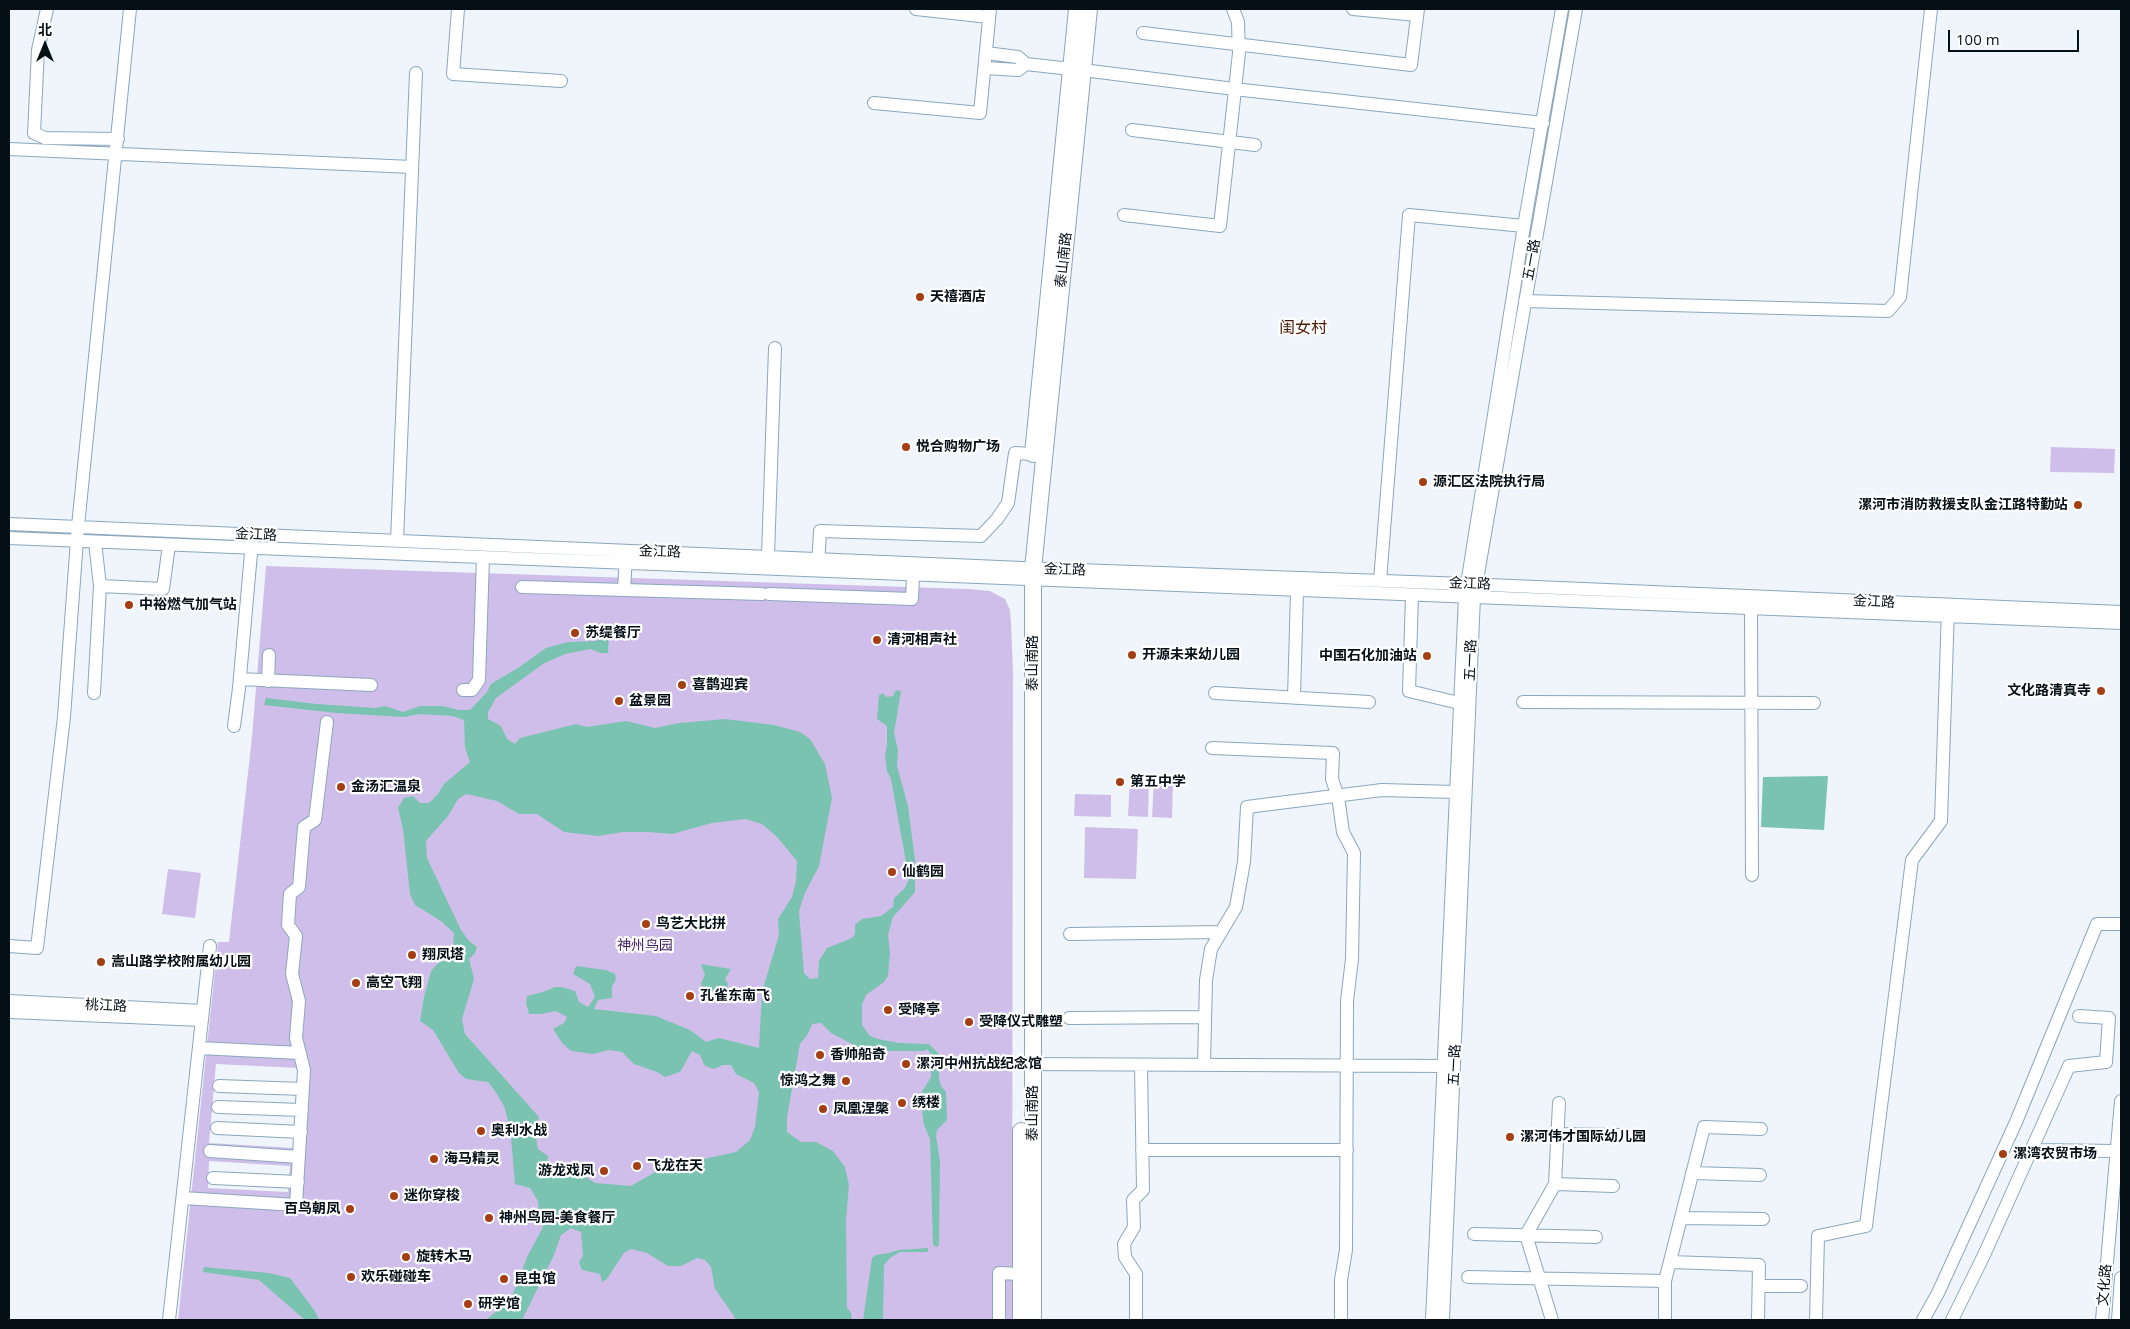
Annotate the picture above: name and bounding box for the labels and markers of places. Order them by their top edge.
place label: 天禧酒店 [930,289,986,305]
marker: 天禧酒店 [914,291,926,303]
place label: 悦合购物广场 [916,439,1000,455]
marker: 悦合购物广场 [900,441,912,453]
place label: 源汇区法院执行局 [1433,474,1545,490]
marker: 源汇区法院执行局 [1417,476,1429,488]
place label: 漯河市消防救援支队金江路特勤站 [1858,497,2068,513]
marker: 漯河市消防救援支队金江路特勤站 [2072,499,2084,511]
place label: 中裕燃气加气站 [139,597,237,613]
marker: 中裕燃气加气站 [123,599,135,611]
place label: 苏缇餐厅 [585,625,641,641]
marker: 苏缇餐厅 [569,627,581,639]
place label: 清河相声社 [887,632,957,648]
marker: 清河相声社 [871,634,883,646]
place label: 开源未来幼儿园 [1142,647,1240,663]
place label: 中国石化加油站 [1319,648,1417,664]
marker: 开源未来幼儿园 [1126,649,1138,661]
marker: 中国石化加油站 [1421,650,1433,662]
place label: 喜鹊迎宾 [692,677,748,693]
marker: 喜鹊迎宾 [676,679,688,691]
place label: 文化路清真寺 [2007,683,2091,699]
marker: 文化路清真寺 [2095,685,2107,697]
place label: 盆景园 [629,693,671,709]
marker: 盆景园 [613,695,625,707]
place label: 第五中学 [1130,774,1186,790]
marker: 第五中学 [1114,776,1126,788]
place label: 金汤汇温泉 [351,779,421,795]
marker: 金汤汇温泉 [335,781,347,793]
place label: 仙鹤园 [902,864,944,880]
marker: 仙鹤园 [886,866,898,878]
place label: 鸟艺大比拼 [656,916,726,932]
marker: 鸟艺大比拼 [640,918,652,930]
place label: 翔凤塔 [422,947,464,963]
marker: 翔凤塔 [406,949,418,961]
place label: 嵩山路学校附属幼儿园 [111,954,251,970]
marker: 嵩山路学校附属幼儿园 [95,956,107,968]
place label: 高空飞翔 [366,975,422,991]
marker: 高空飞翔 [350,977,362,989]
place label: 孔雀东南飞 [700,988,770,1004]
marker: 孔雀东南飞 [684,990,696,1002]
place label: 受降亭 [898,1002,940,1018]
marker: 受降亭 [882,1004,894,1016]
place label: 受降仪式雕塑 [979,1014,1063,1030]
marker: 受降仪式雕塑 [963,1016,975,1028]
place label: 香帅船奇 [830,1047,886,1063]
marker: 香帅船奇 [814,1049,826,1061]
place label: 漯河中州抗战纪念馆 [916,1056,1042,1072]
marker: 漯河中州抗战纪念馆 [900,1058,912,1070]
place label: 惊鸿之舞 [780,1073,836,1089]
marker: 惊鸿之舞 [840,1075,852,1087]
place label: 绣楼 [912,1095,940,1111]
marker: 绣楼 [896,1097,908,1109]
place label: 凤凰涅槃 [833,1101,889,1117]
marker: 凤凰涅槃 [817,1103,829,1115]
place label: 奥利水战 [491,1123,547,1139]
marker: 奥利水战 [475,1125,487,1137]
place label: 漯河伟才国际幼儿园 [1520,1129,1646,1145]
marker: 漯河伟才国际幼儿园 [1504,1131,1516,1143]
place label: 漯湾农贸市场 [2013,1146,2097,1162]
marker: 漯湾农贸市场 [1997,1148,2009,1160]
place label: 海马精灵 [444,1151,500,1167]
marker: 海马精灵 [428,1153,440,1165]
place label: 飞龙在天 [647,1158,703,1174]
marker: 飞龙在天 [631,1160,643,1172]
place label: 游龙戏凤 [538,1163,594,1179]
marker: 游龙戏凤 [598,1165,610,1177]
place label: 迷你穿梭 [404,1188,460,1204]
marker: 迷你穿梭 [388,1190,400,1202]
place label: 百鸟朝凤 [284,1201,340,1217]
marker: 百鸟朝凤 [344,1203,356,1215]
place label: 神州鸟园-美食餐厅 [499,1210,616,1226]
marker: 神州鸟园-美食餐厅 [483,1212,495,1224]
place label: 旋转木马 [416,1249,472,1265]
marker: 旋转木马 [400,1251,412,1263]
place label: 欢乐碰碰车 [361,1269,431,1285]
marker: 欢乐碰碰车 [345,1271,357,1283]
place label: 昆虫馆 [514,1271,556,1287]
marker: 昆虫馆 [498,1273,510,1285]
place label: 研学馆 [478,1296,520,1312]
marker: 研学馆 [462,1298,474,1310]

